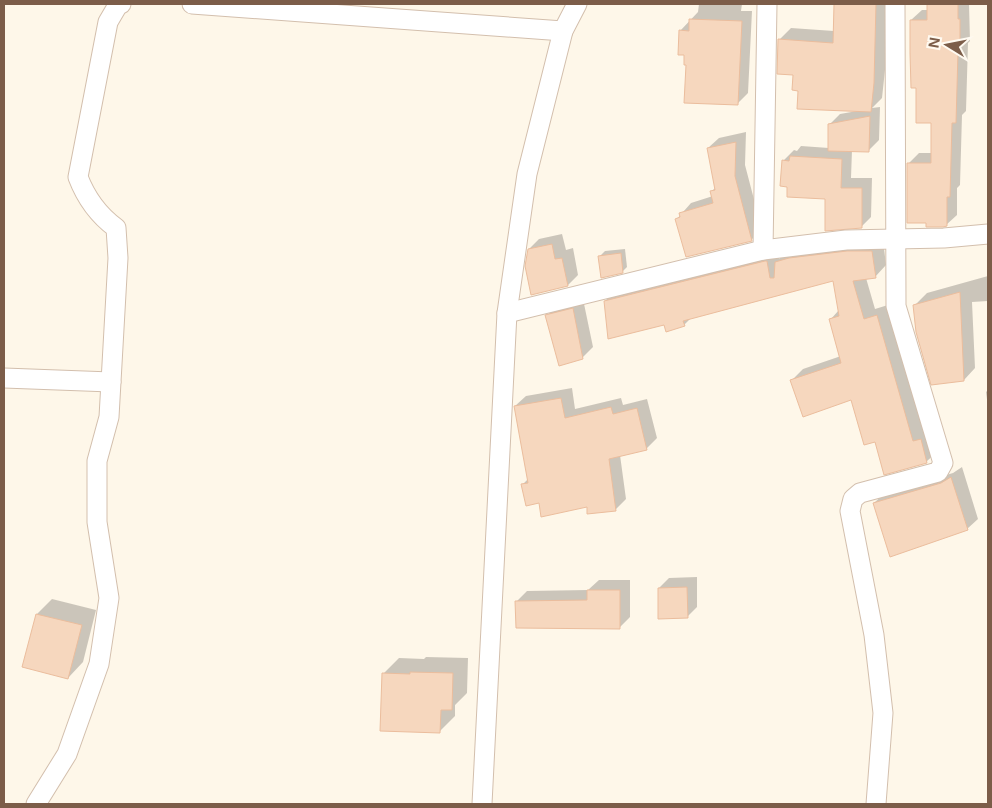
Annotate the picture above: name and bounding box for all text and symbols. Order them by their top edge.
north arrow [922,20,972,70]
text: N [924,36,943,49]

